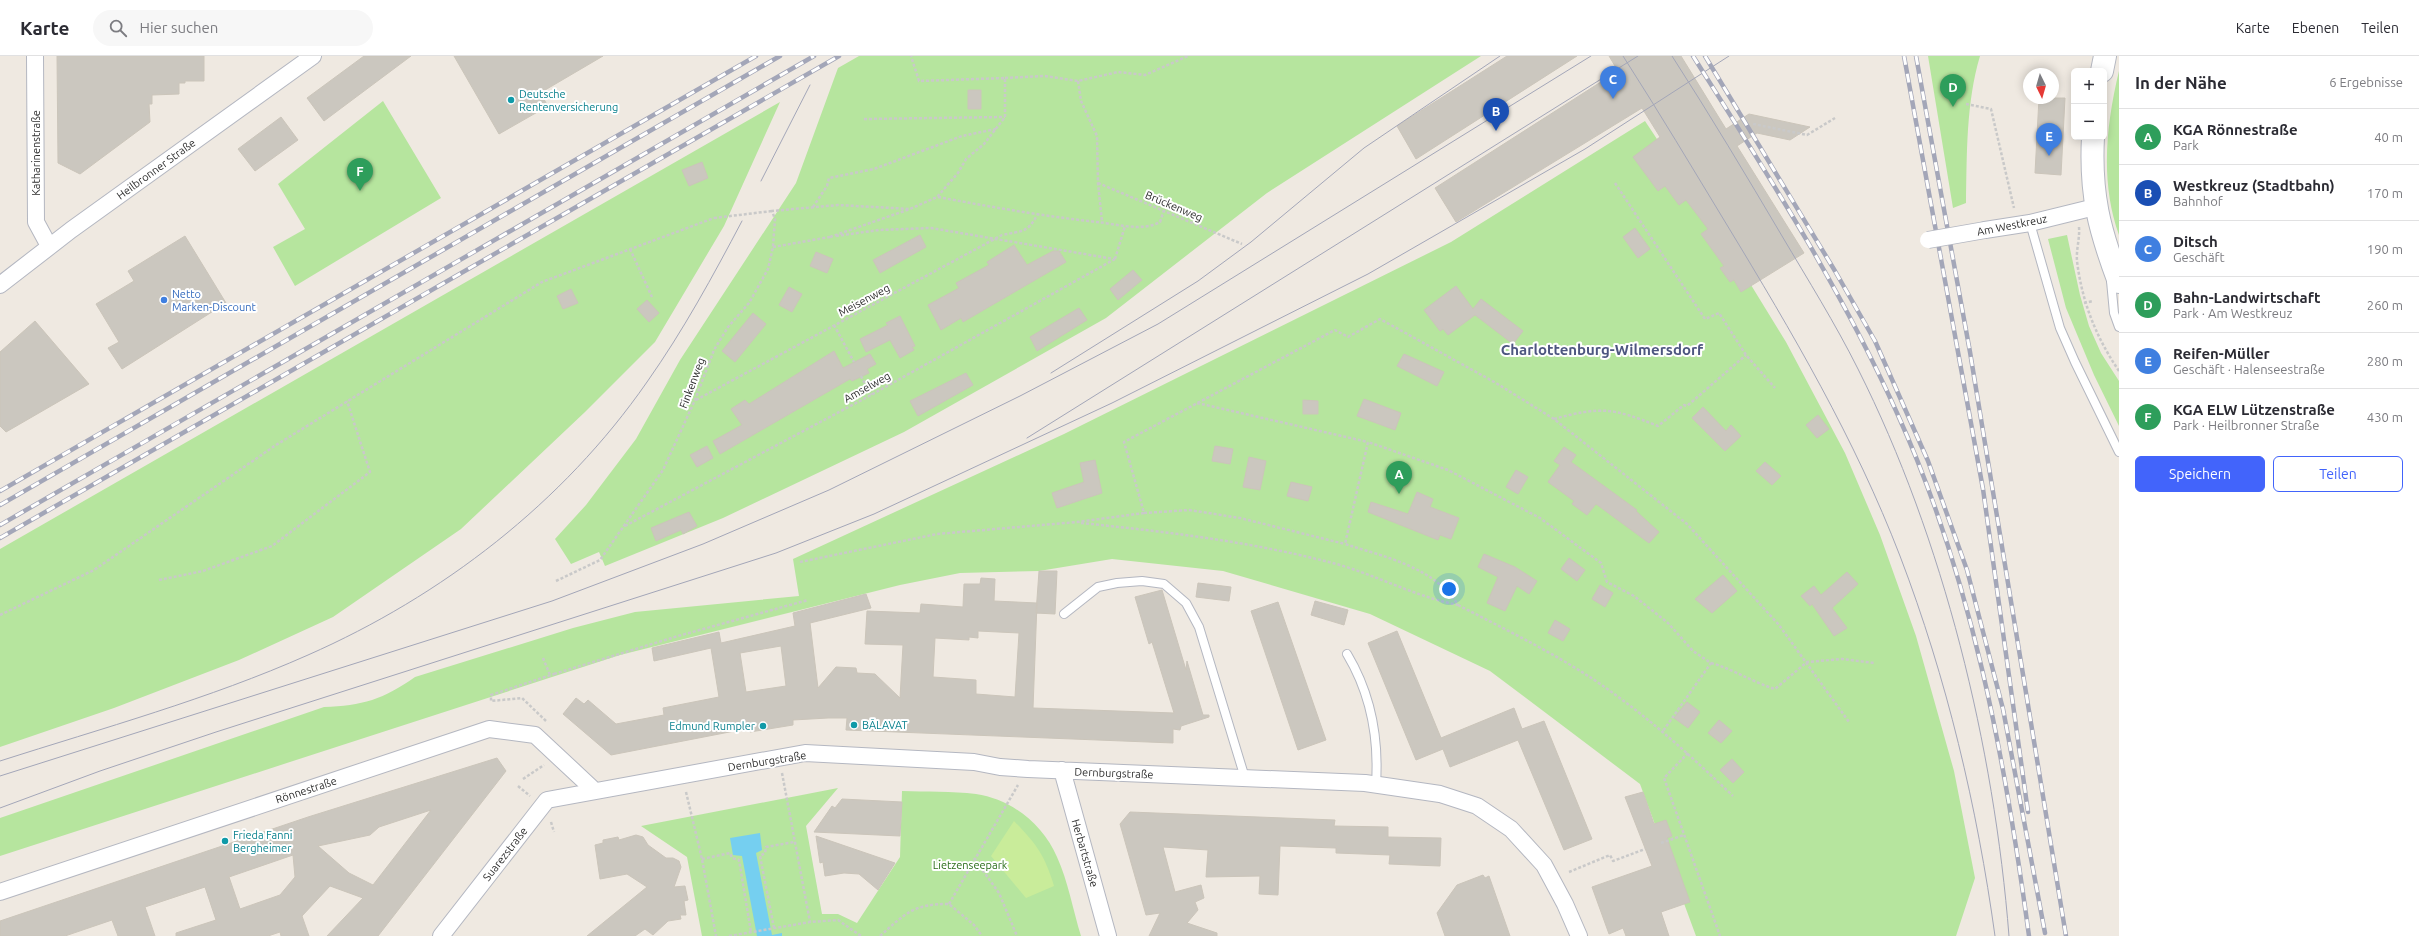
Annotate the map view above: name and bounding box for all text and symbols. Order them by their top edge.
search box [93,10,373,46]
text: Karte [20,17,69,39]
icon: search [107,17,129,39]
text: Hier suchen [139,19,218,36]
text: Karte [2236,20,2270,36]
text: Ebenen [2292,20,2339,36]
text: Teilen [2361,20,2399,36]
pin: C [1600,66,1626,99]
north arrow [2023,68,2059,104]
map controls [2071,68,2107,140]
button: + [2071,68,2107,104]
text: In der Nähe [2135,73,2227,92]
pin: D [1940,74,1966,107]
text: 6 Ergebnisse [2329,75,2403,89]
place label: Deutsche Rentenversicherung [519,88,618,113]
marker: Deutsche Rentenversicherung [506,95,516,105]
pin: B [1483,98,1509,131]
button: − [2071,104,2107,140]
street label: Katharinenstraße [30,110,42,196]
text: KGA Rönnestraße [2173,121,2298,138]
pin: E [2036,123,2062,156]
text: A [2143,130,2153,144]
text: 40 m [2374,130,2403,144]
street label: Heilbronner Straße [114,136,198,202]
text: Park [2173,138,2199,152]
pin: F [347,158,373,191]
text: Westkreuz (Stadtbahn) [2173,177,2335,194]
text: B [2144,186,2152,200]
text: 170 m [2367,186,2403,200]
street label: Brückenweg [1143,189,1205,223]
text: Bahnhof [2173,194,2223,208]
street label: Am Westkreuz [1976,212,2048,238]
text: Ditsch [2173,233,2218,250]
text: C [2144,242,2152,256]
text: 190 m [2367,242,2403,256]
text: Geschäft [2173,250,2225,264]
street label: Meisenweg [836,281,892,319]
place label: Netto Marken-Discount [172,288,257,313]
text: Bahn-Landwirtschaft [2173,289,2320,306]
marker: Netto Marken-Discount [159,295,169,305]
text: D [2143,298,2153,312]
text: 260 m [2367,298,2403,312]
text: Park · Am Westkreuz [2173,306,2292,320]
district label: Charlottenburg-Wilmersdorf [1501,341,1704,358]
text: Reifen-Müller [2173,345,2270,362]
text: E [2144,354,2152,368]
text: 280 m [2367,354,2403,368]
street label: Finkenweg [677,356,707,410]
text: Geschäft · Halenseestraße [2173,362,2325,376]
street label: Amselweg [842,369,892,405]
text: KGA ELW Lützenstraße [2173,401,2335,418]
text: F [2144,410,2152,424]
text: 430 m [2367,410,2403,424]
text: Park · Heilbronner Straße [2173,418,2319,432]
button: Speichern [2135,456,2265,492]
button: Teilen [2273,456,2403,492]
pin: A [1386,461,1412,494]
your location [1439,579,1459,599]
place label: BĀLAVAT [862,719,908,731]
place label: Edmund Rumpler [669,720,756,732]
marker: BĀLAVAT [849,720,859,730]
marker: Edmund Rumpler [758,721,768,731]
street label: Dernburgstraße [727,749,807,773]
street label: Dernburgstraße [1074,766,1154,780]
street label: Rönnestraße [274,774,338,806]
street label: Herbartstraße [1070,818,1100,888]
street label: Suarezstraße [480,825,530,883]
place label: Frieda Fanni Bergheimer [233,829,292,854]
marker: Frieda Fanni Bergheimer [220,836,230,846]
park label: Lietzenseepark [933,859,1008,871]

